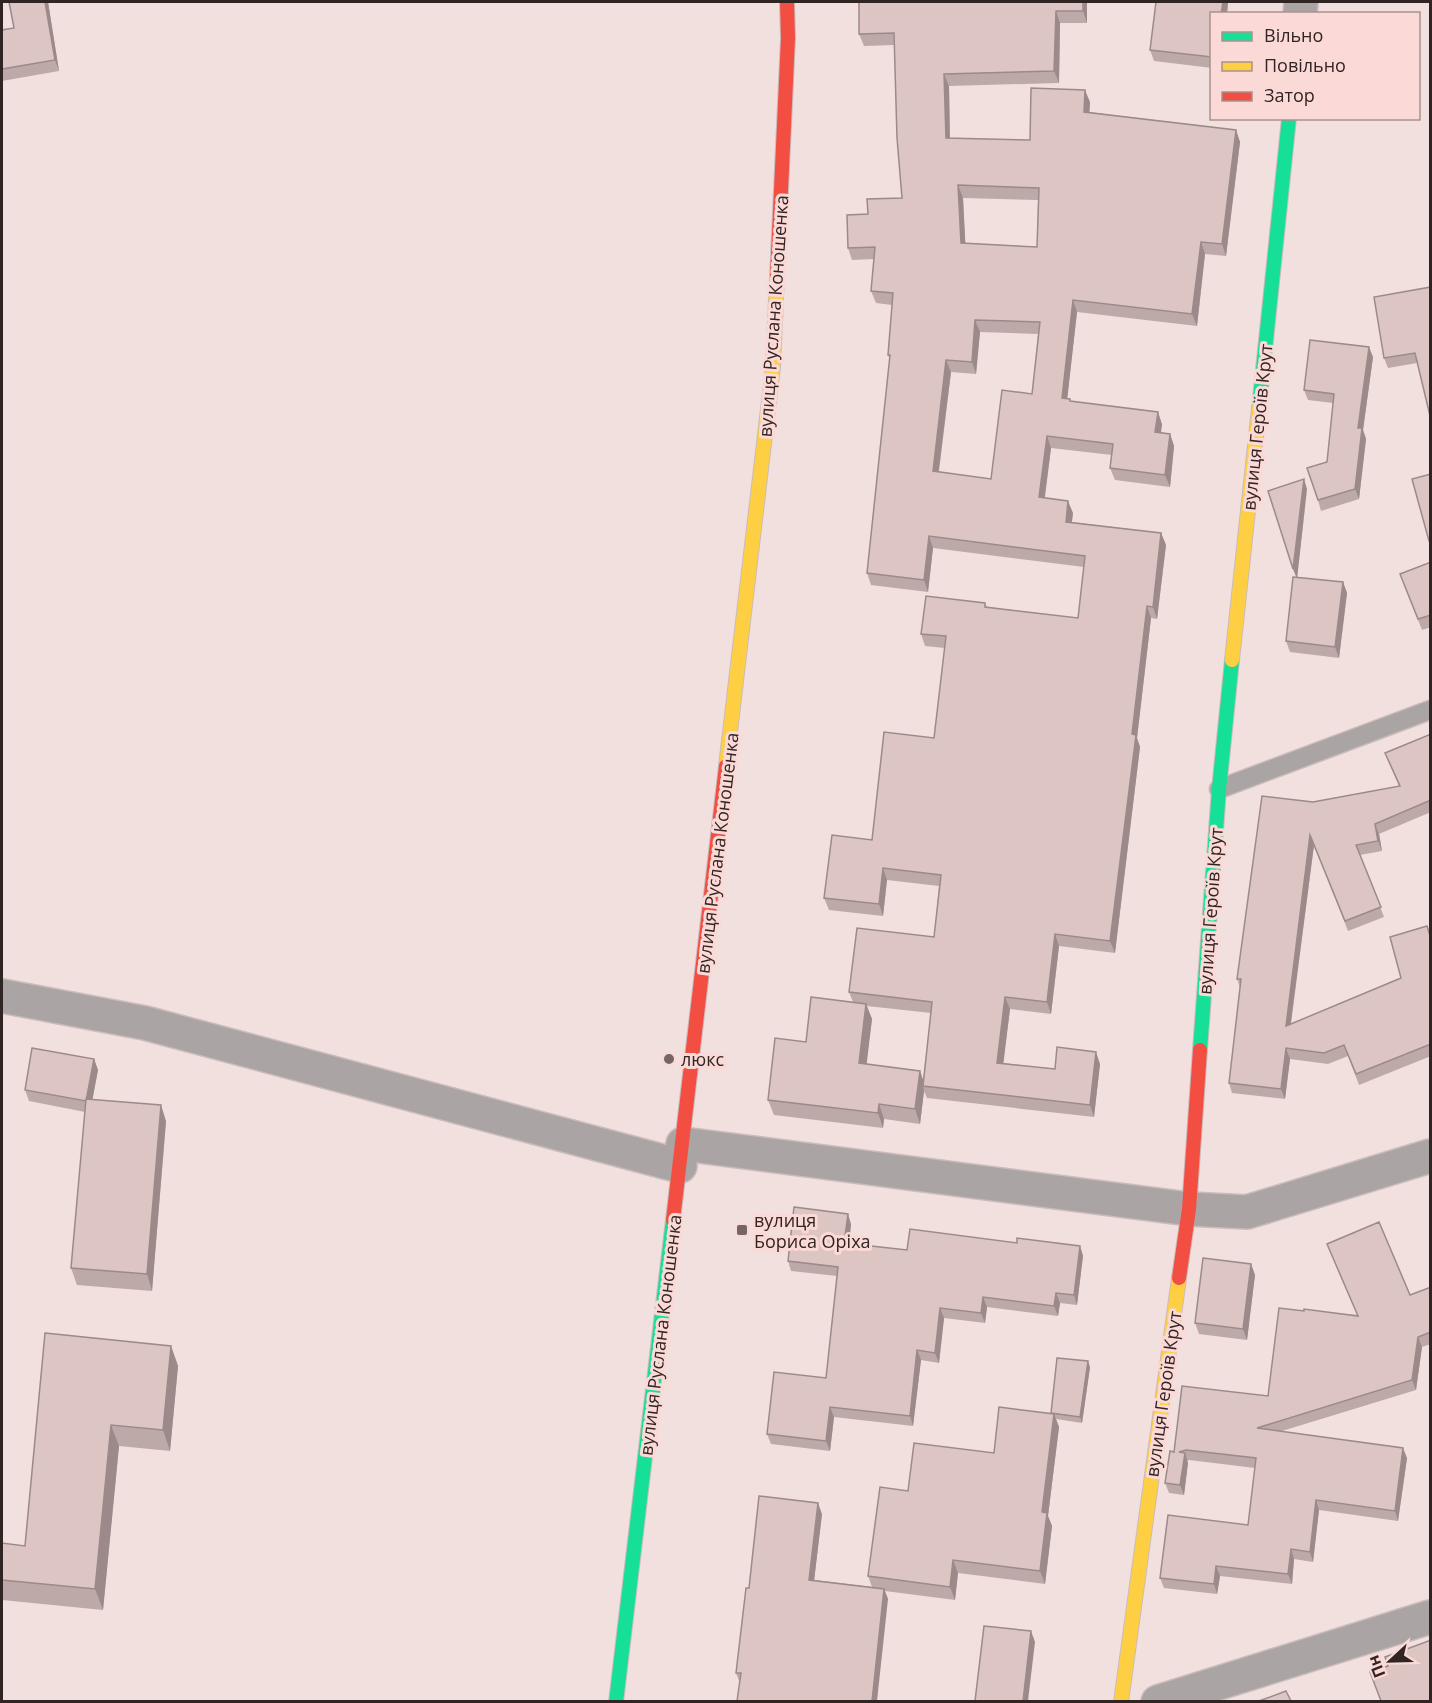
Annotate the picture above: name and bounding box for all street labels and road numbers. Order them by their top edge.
street label: вулиця Руслана Коношенка [753,194,793,438]
street label: вулиця Героїв Крут [1236,342,1278,511]
street label: вулиця Руслана Коношенка [690,731,744,975]
street label: вулиця Героїв Крут [1192,826,1228,995]
street label: вулиця Руслана Коношенка [633,1213,687,1457]
street label: вулиця Героїв Крут [1139,1309,1187,1479]

